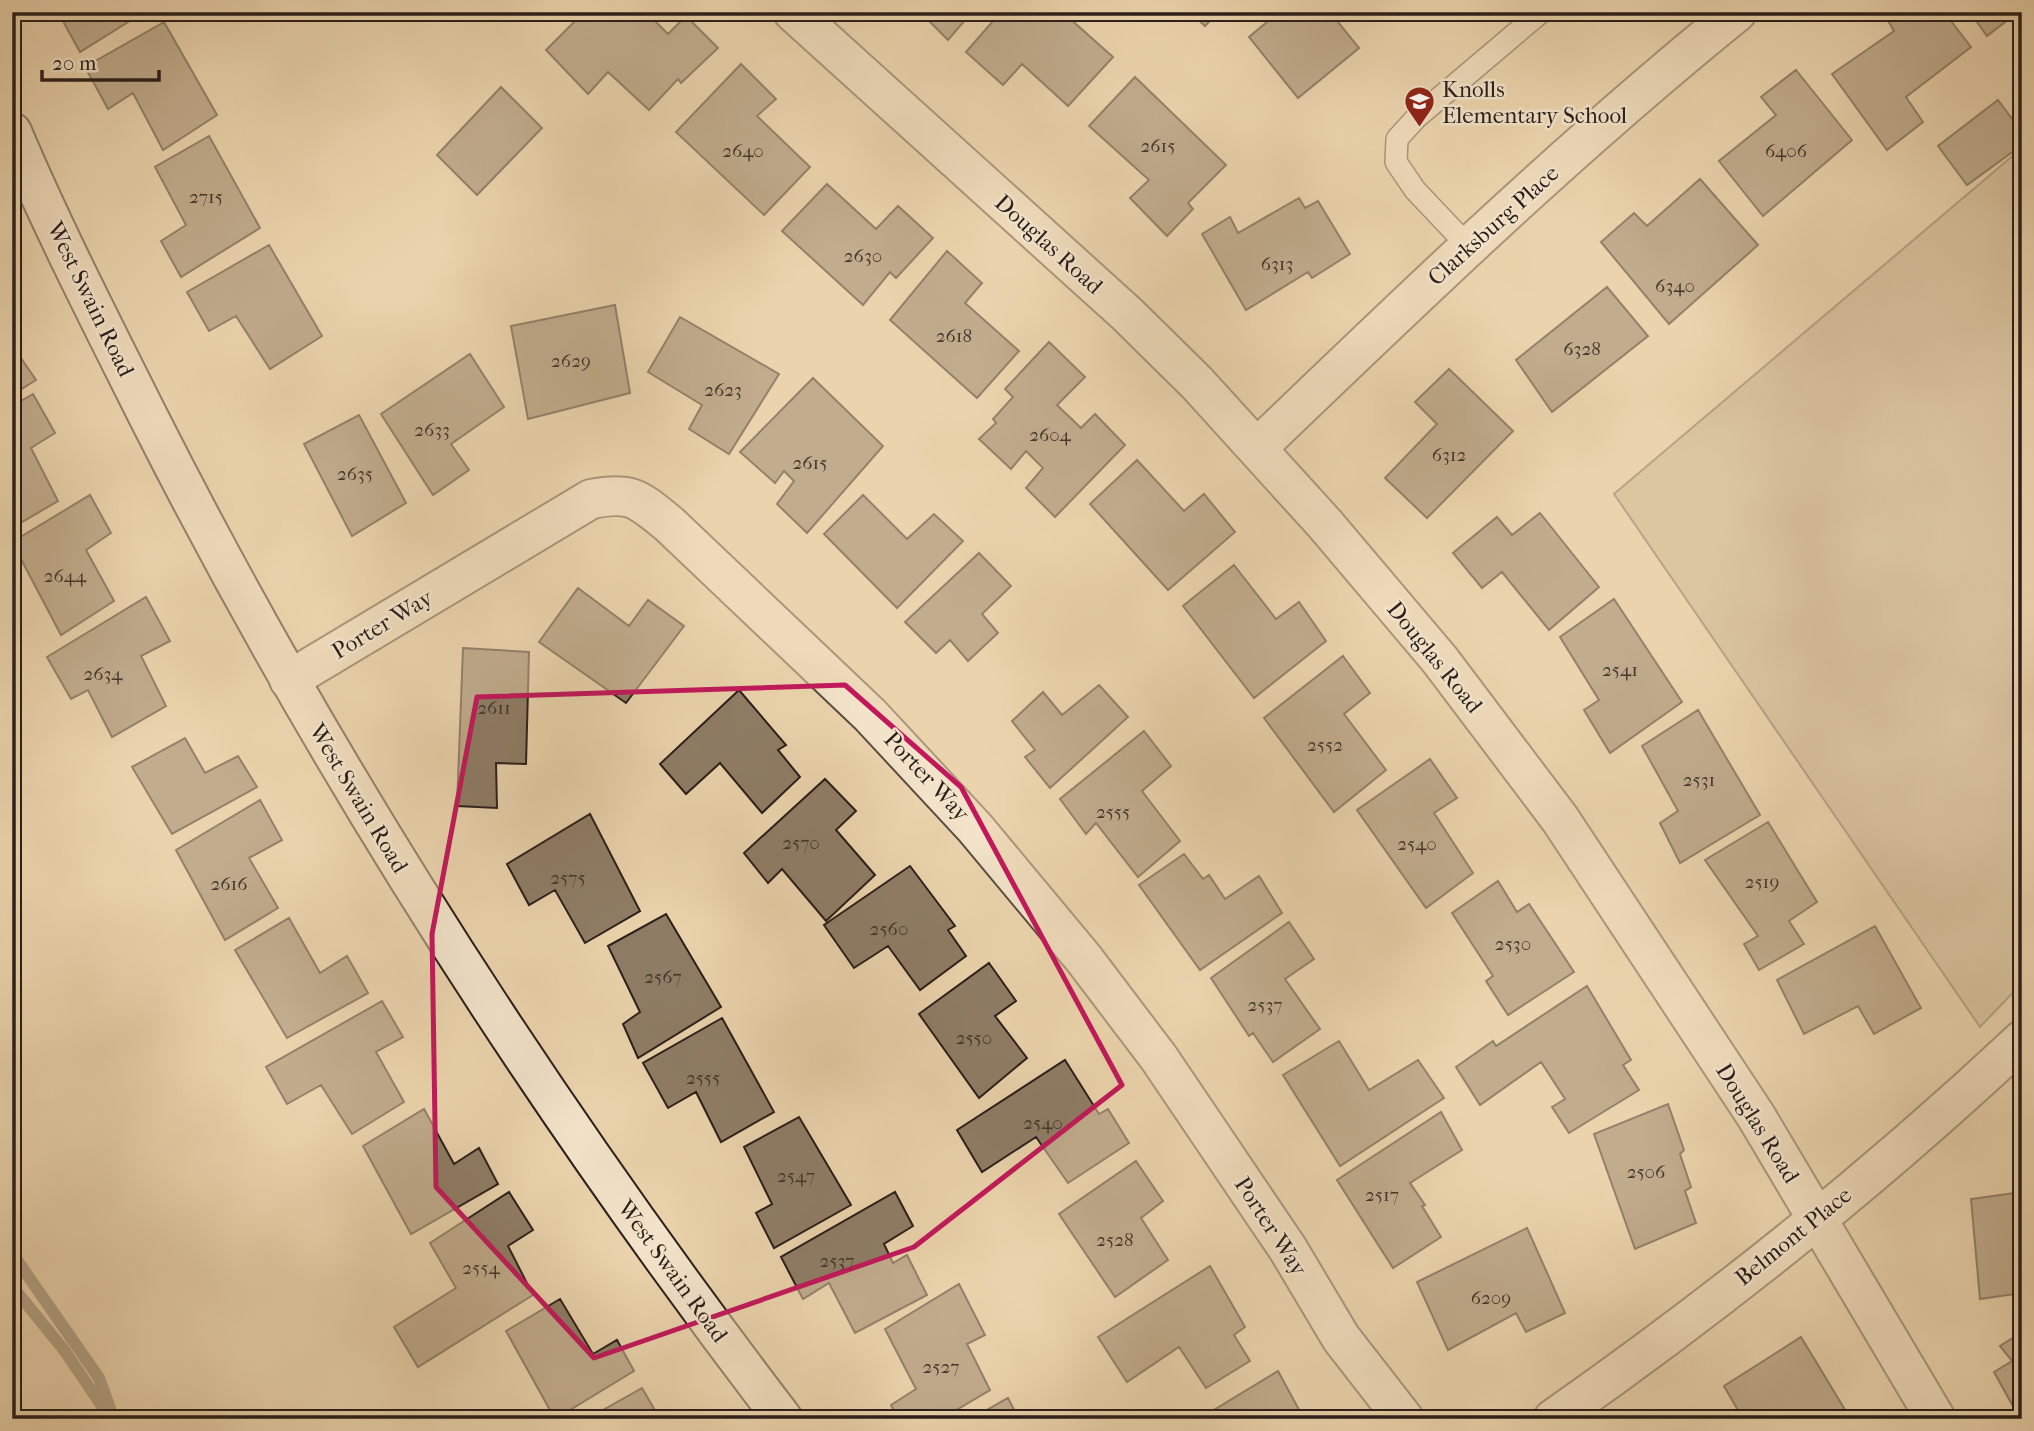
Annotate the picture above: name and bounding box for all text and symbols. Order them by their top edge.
scale bar [42,38,159,82]
text: 20 m [52,51,97,75]
place label: Knolls Elementary School [1442,76,1628,129]
school or university icon: Knolls Elementary School [1402,85,1436,129]
house number: 2615 [1141,135,1175,157]
house number: 2640 [722,140,764,162]
house number: 6406 [1765,140,1808,162]
street label: Clarksburg Place [1422,160,1564,291]
house number: 2715 [189,186,223,208]
street label: Douglas Road [989,189,1109,300]
street label: West Swain Road [41,216,140,382]
house number: 2630 [844,245,882,267]
house number: 6313 [1261,253,1293,275]
house number: 6340 [1655,275,1695,297]
house number: 2618 [936,325,972,347]
house number: 6328 [1563,338,1601,360]
house number: 2629 [551,350,591,372]
house number: 2623 [704,379,742,401]
house number: 2633 [414,419,450,441]
house number: 2604 [1029,424,1072,446]
house number: 6312 [1432,444,1467,466]
house number: 2615 [793,452,827,474]
house number: 2635 [337,463,373,485]
house number: 2644 [44,565,87,587]
street label: Porter Way [327,583,438,665]
street label: Douglas Road [1381,596,1488,719]
house number: 2541 [1602,659,1638,681]
house number: 2634 [83,663,123,685]
house number: 2611 [477,697,511,719]
street label: West Swain Road [303,718,414,878]
street label: Porter Way [878,726,975,827]
house number: 2552 [1307,734,1343,756]
house number: 2531 [1683,769,1715,791]
house number: 2555 [1096,801,1130,823]
house number: 2570 [782,832,820,854]
house number: 2540 [1397,833,1437,855]
house number: 2575 [550,867,586,889]
house number: 2519 [1745,871,1779,893]
house number: 2616 [211,873,248,895]
house number: 2560 [870,918,908,940]
house number: 2530 [1495,933,1531,955]
house number: 2567 [644,966,682,988]
house number: 2537 [1248,994,1282,1016]
house number: 2550 [956,1027,992,1049]
street label: Douglas Road [1710,1058,1805,1188]
house number: 2555 [686,1067,720,1089]
house number: 2540 [1023,1112,1063,1134]
house number: 2506 [1627,1161,1666,1183]
house number: 2547 [777,1165,815,1187]
street label: Porter Way [1229,1172,1313,1281]
street label: Belmont Place [1730,1181,1857,1292]
house number: 2517 [1365,1184,1399,1206]
street label: West Swain Road [611,1194,734,1348]
house number: 2528 [1096,1229,1134,1251]
house number: 2537 [820,1250,854,1272]
house number: 2554 [462,1257,500,1279]
house number: 6209 [1471,1287,1511,1309]
house number: 2527 [923,1356,959,1378]

